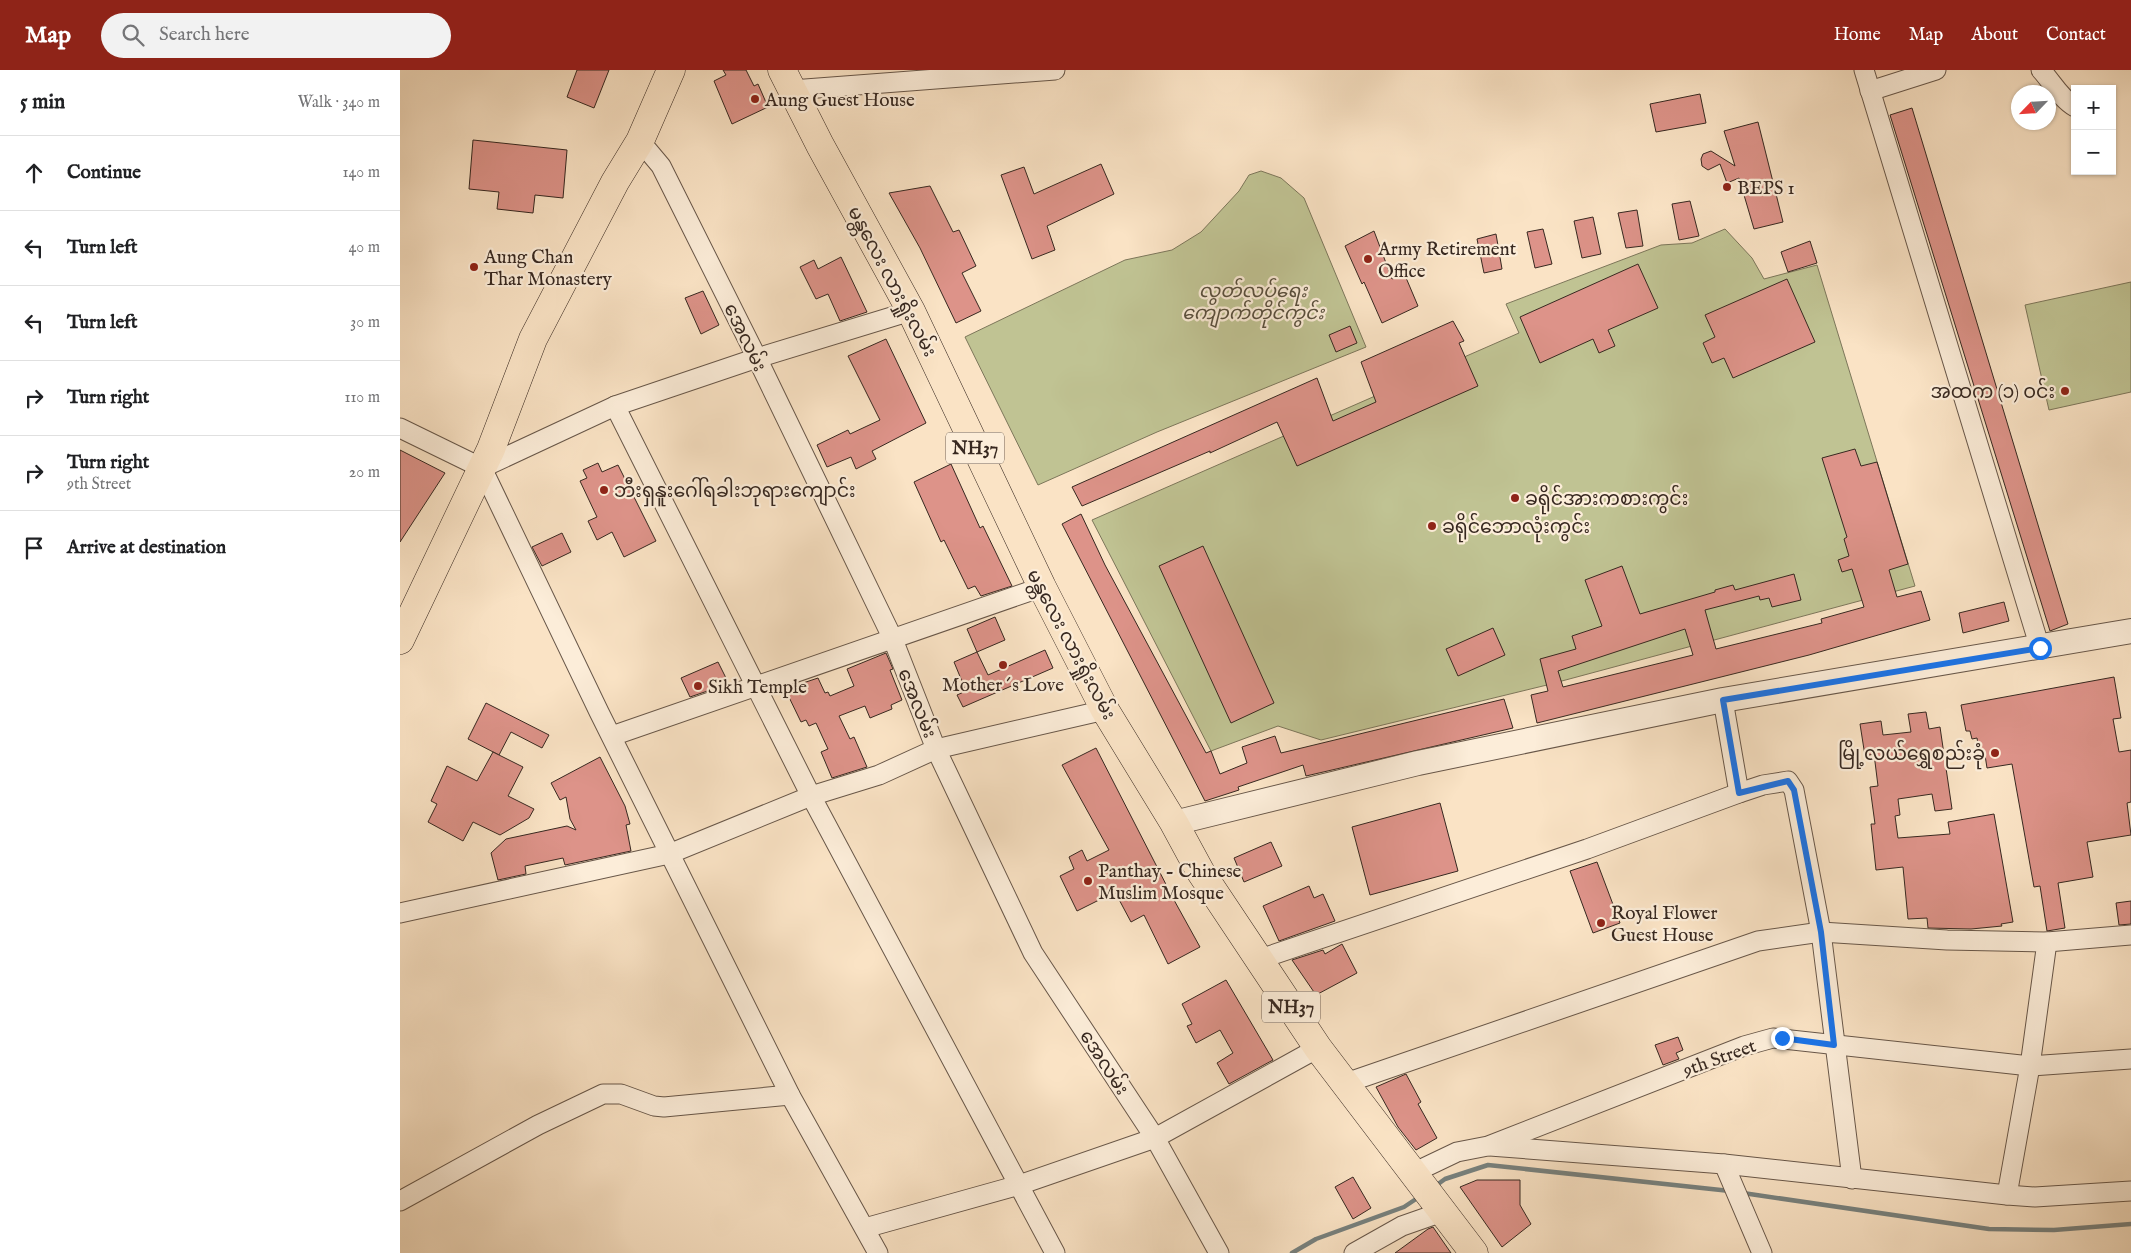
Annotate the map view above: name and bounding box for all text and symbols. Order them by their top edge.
search box [101,13,451,58]
text: Map [25,20,71,51]
icon: search [119,21,147,49]
text: Search here [159,23,250,47]
text: Home [1834,24,1881,47]
text: Map [1909,24,1943,47]
text: About [1971,24,2018,47]
text: Contact [2046,24,2106,47]
north arrow [2011,85,2056,130]
map controls [2071,85,2116,175]
button: + [2071,85,2116,130]
text: 5 min [20,89,65,116]
place label: Aung Guest House [764,89,915,113]
text: Walk · 340 m [298,93,380,113]
marker: Aung Guest House [749,93,761,105]
button: − [2071,130,2116,175]
icon: ahead [20,159,48,187]
text: Continue [67,161,141,185]
text: 140 m [342,163,380,183]
place label: BEPS 1 [1737,177,1795,201]
marker: BEPS 1 [1721,181,1733,193]
street label: မန္တလေး လားရှိုးလမ်း [840,201,945,362]
icon: left [20,234,48,262]
text: Turn left [67,236,138,260]
text: 40 m [348,238,380,258]
place label: Army Retirement Office [1377,238,1517,284]
place label: Aung Chan Thar Monastery [483,246,612,292]
marker: Army Retirement Office [1362,253,1374,265]
marker: Aung Chan Thar Monastery [468,261,480,273]
park label: လွတ်လပ်ရေး ကျောက်တိုင်ကွင်း [1182,277,1325,328]
street label: အေလမ်း [717,298,775,376]
icon: left [20,309,48,337]
text: Turn left [67,311,138,335]
text: 30 m [350,313,380,333]
place label: အထက (၁) ဝင်း [1930,377,2055,405]
icon: right [20,384,48,412]
marker: အထက (၁) ဝင်း [2059,385,2071,397]
text: Turn right [67,386,149,410]
text: 110 m [344,388,380,408]
road number: NH37 [946,432,1004,463]
text: Turn right [67,451,149,475]
icon: right [20,459,48,487]
text: 20 m [349,463,380,483]
text: 9th Street [67,475,131,495]
place label: ဘီးရှနူးဂေါ်ရခါးဘုရားကျောင်း [614,476,856,507]
marker: ဘီးရှနူးဂေါ်ရခါးဘုရားကျောင်း [598,484,610,496]
place label: ခရိုင်အားကစားကွင်း [1525,484,1688,515]
marker: ခရိုင်အားကစားကွင်း [1509,492,1521,504]
place label: ခရိုင်ဘောလုံးကွင်း [1442,512,1590,543]
marker: ခရိုင်ဘောလုံးကွင်း [1426,520,1438,532]
icon: arrive [20,534,48,562]
text: Arrive at destination [67,536,226,560]
street label: မန္တလေး လားရှိုးလမ်း [1019,564,1124,725]
route start [2029,637,2052,660]
marker: Mother´s Love [997,659,1009,671]
street label: အေလမ်း [891,664,945,742]
place label: Mother´s Love [942,674,1064,698]
place label: Sikh Temple [708,676,807,700]
marker: Sikh Temple [692,680,704,692]
place label: မြို့လယ်ရွှေစည်းခုံ [1838,739,1985,770]
marker: မြို့လယ်ရွှေစည်းခုံ [1989,747,2001,759]
place label: Panthay - Chinese Muslim Mosque [1098,860,1242,906]
marker: Panthay - Chinese Muslim Mosque [1082,875,1094,887]
place label: Royal Flower Guest House [1611,902,1718,948]
marker: Royal Flower Guest House [1595,917,1607,929]
road number: NH37 [1262,992,1320,1022]
street label: အေလမ်း [1073,1024,1137,1100]
route end [1771,1027,1794,1050]
street label: 9th Street [1679,1034,1760,1084]

